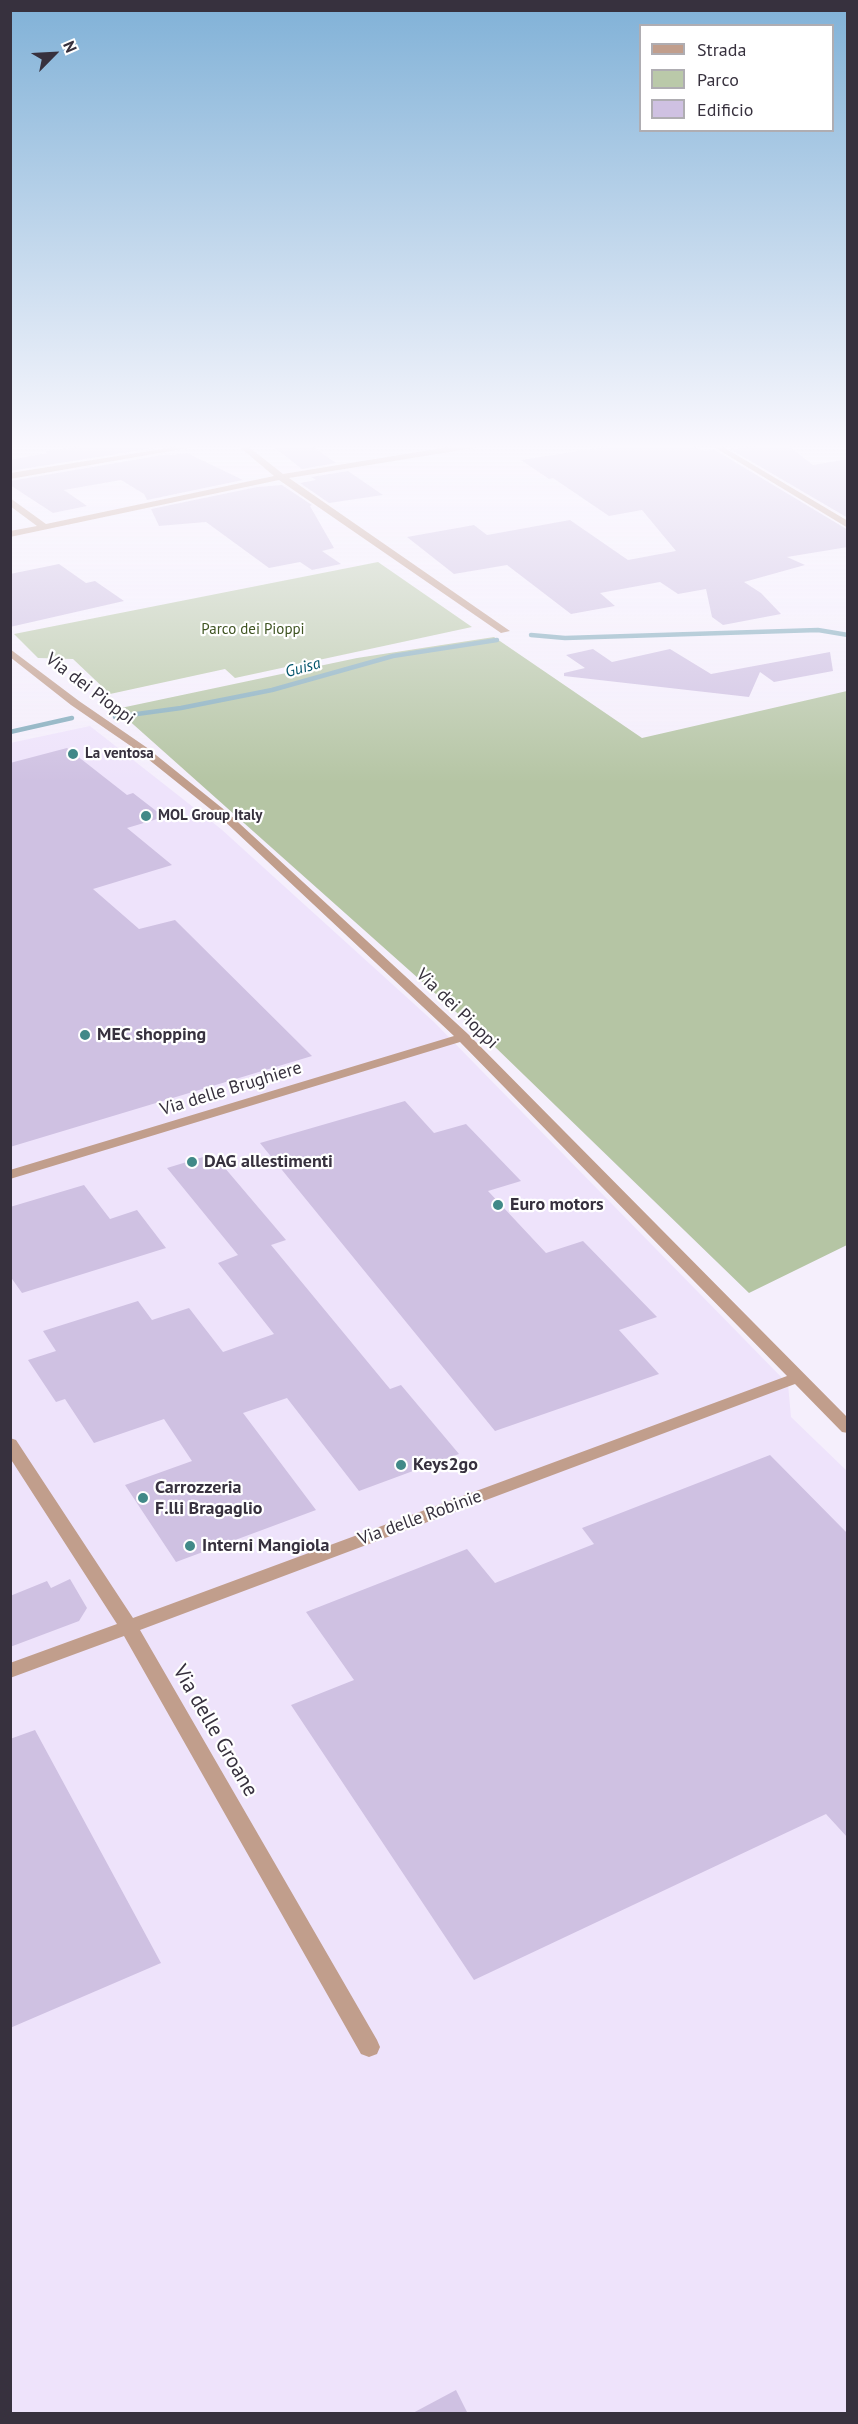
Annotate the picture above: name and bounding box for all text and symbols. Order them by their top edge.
north arrow [24,24,84,84]
legend [639,24,834,132]
text: N [59,38,82,56]
text: Strada [697,38,746,61]
text: Parco [697,68,739,91]
text: Edificio [697,98,753,121]
park label: Parco dei Pioppi [201,621,305,639]
street label: Via dei Pioppi [41,648,139,730]
water label: Guisa [283,654,323,682]
place label: La ventosa [85,745,154,763]
marker: La ventosa [66,747,80,761]
place label: MOL Group Italy [158,807,263,825]
marker: MOL Group Italy [139,809,153,823]
street label: Via dei Pioppi [411,964,503,1054]
place label: MEC shopping [97,1024,206,1046]
marker: MEC shopping [78,1028,92,1042]
street label: Via delle Brughiere [157,1057,305,1121]
place label: DAG allestimenti [204,1151,333,1173]
marker: DAG allestimenti [185,1155,199,1169]
place label: Euro motors [510,1194,604,1216]
marker: Euro motors [491,1198,505,1212]
place label: Keys2go [413,1454,478,1476]
marker: Keys2go [394,1458,408,1472]
place label: Carrozzeria F.lli Bragaglio [155,1477,262,1520]
street label: Via delle Robinie [355,1486,485,1550]
marker: Carrozzeria F.lli Bragaglio [136,1491,150,1505]
place label: Interni Mangiola [202,1535,329,1557]
marker: Interni Mangiola [183,1539,197,1553]
street label: Via delle Groane [167,1661,263,1801]

